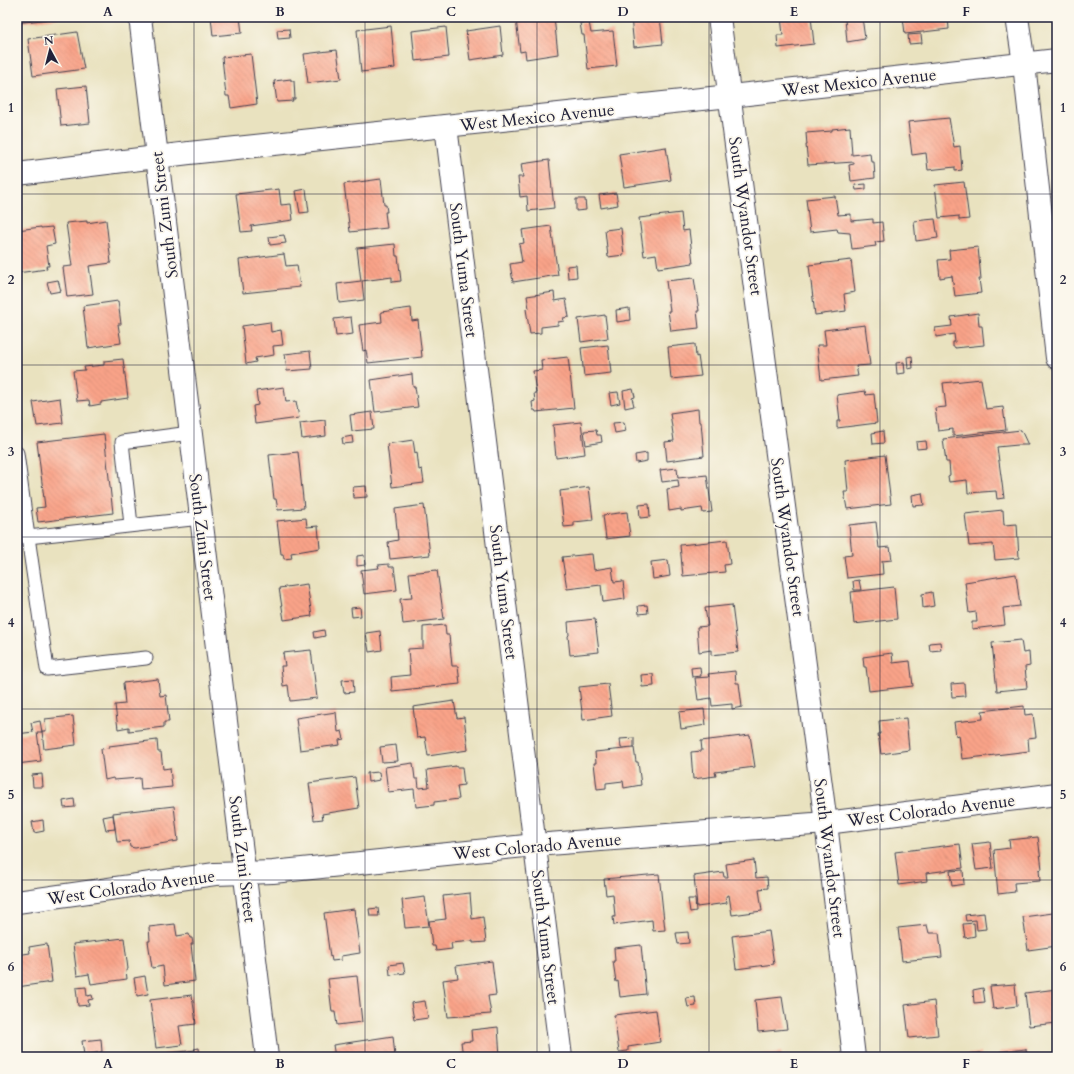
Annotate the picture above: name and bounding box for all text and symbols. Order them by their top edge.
text: A [103,3,113,21]
text: B [275,3,285,21]
text: C [446,3,456,21]
text: D [617,3,629,21]
text: E [790,3,798,21]
text: F [962,3,970,21]
north arrow [30,30,70,70]
text: N [43,32,55,49]
street label: West Mexico Avenue [779,63,938,102]
street label: West Mexico Avenue [457,98,616,137]
text: 1 [8,99,14,117]
text: 1 [1060,99,1066,117]
street label: South Wyandot Street [723,135,768,298]
street label: South Zuni Street [145,150,184,280]
street label: South Yuma Street [444,201,483,339]
text: 2 [8,271,15,289]
text: 2 [1060,271,1067,289]
text: 3 [8,443,15,461]
text: 3 [1060,443,1067,461]
street label: South Wyandot Street [765,456,810,619]
street label: South Zuni Street [183,472,222,602]
street label: South Yuma Street [484,523,523,661]
text: 4 [8,614,15,632]
text: 4 [1060,614,1067,632]
street label: South Wyandot Street [808,777,851,940]
text: 5 [8,786,14,804]
text: 5 [1060,786,1066,804]
street label: West Colorado Avenue [845,789,1016,832]
street label: South Zuni Street [223,794,262,924]
street label: West Colorado Avenue [451,828,622,865]
street label: West Colorado Avenue [45,864,216,911]
street label: South Yuma Street [526,868,565,1006]
text: 6 [8,958,15,976]
text: 6 [1060,958,1067,976]
text: A [103,1055,113,1073]
text: B [275,1055,285,1073]
text: C [446,1055,456,1073]
text: D [617,1055,629,1073]
text: E [790,1055,798,1073]
text: F [962,1055,970,1073]

